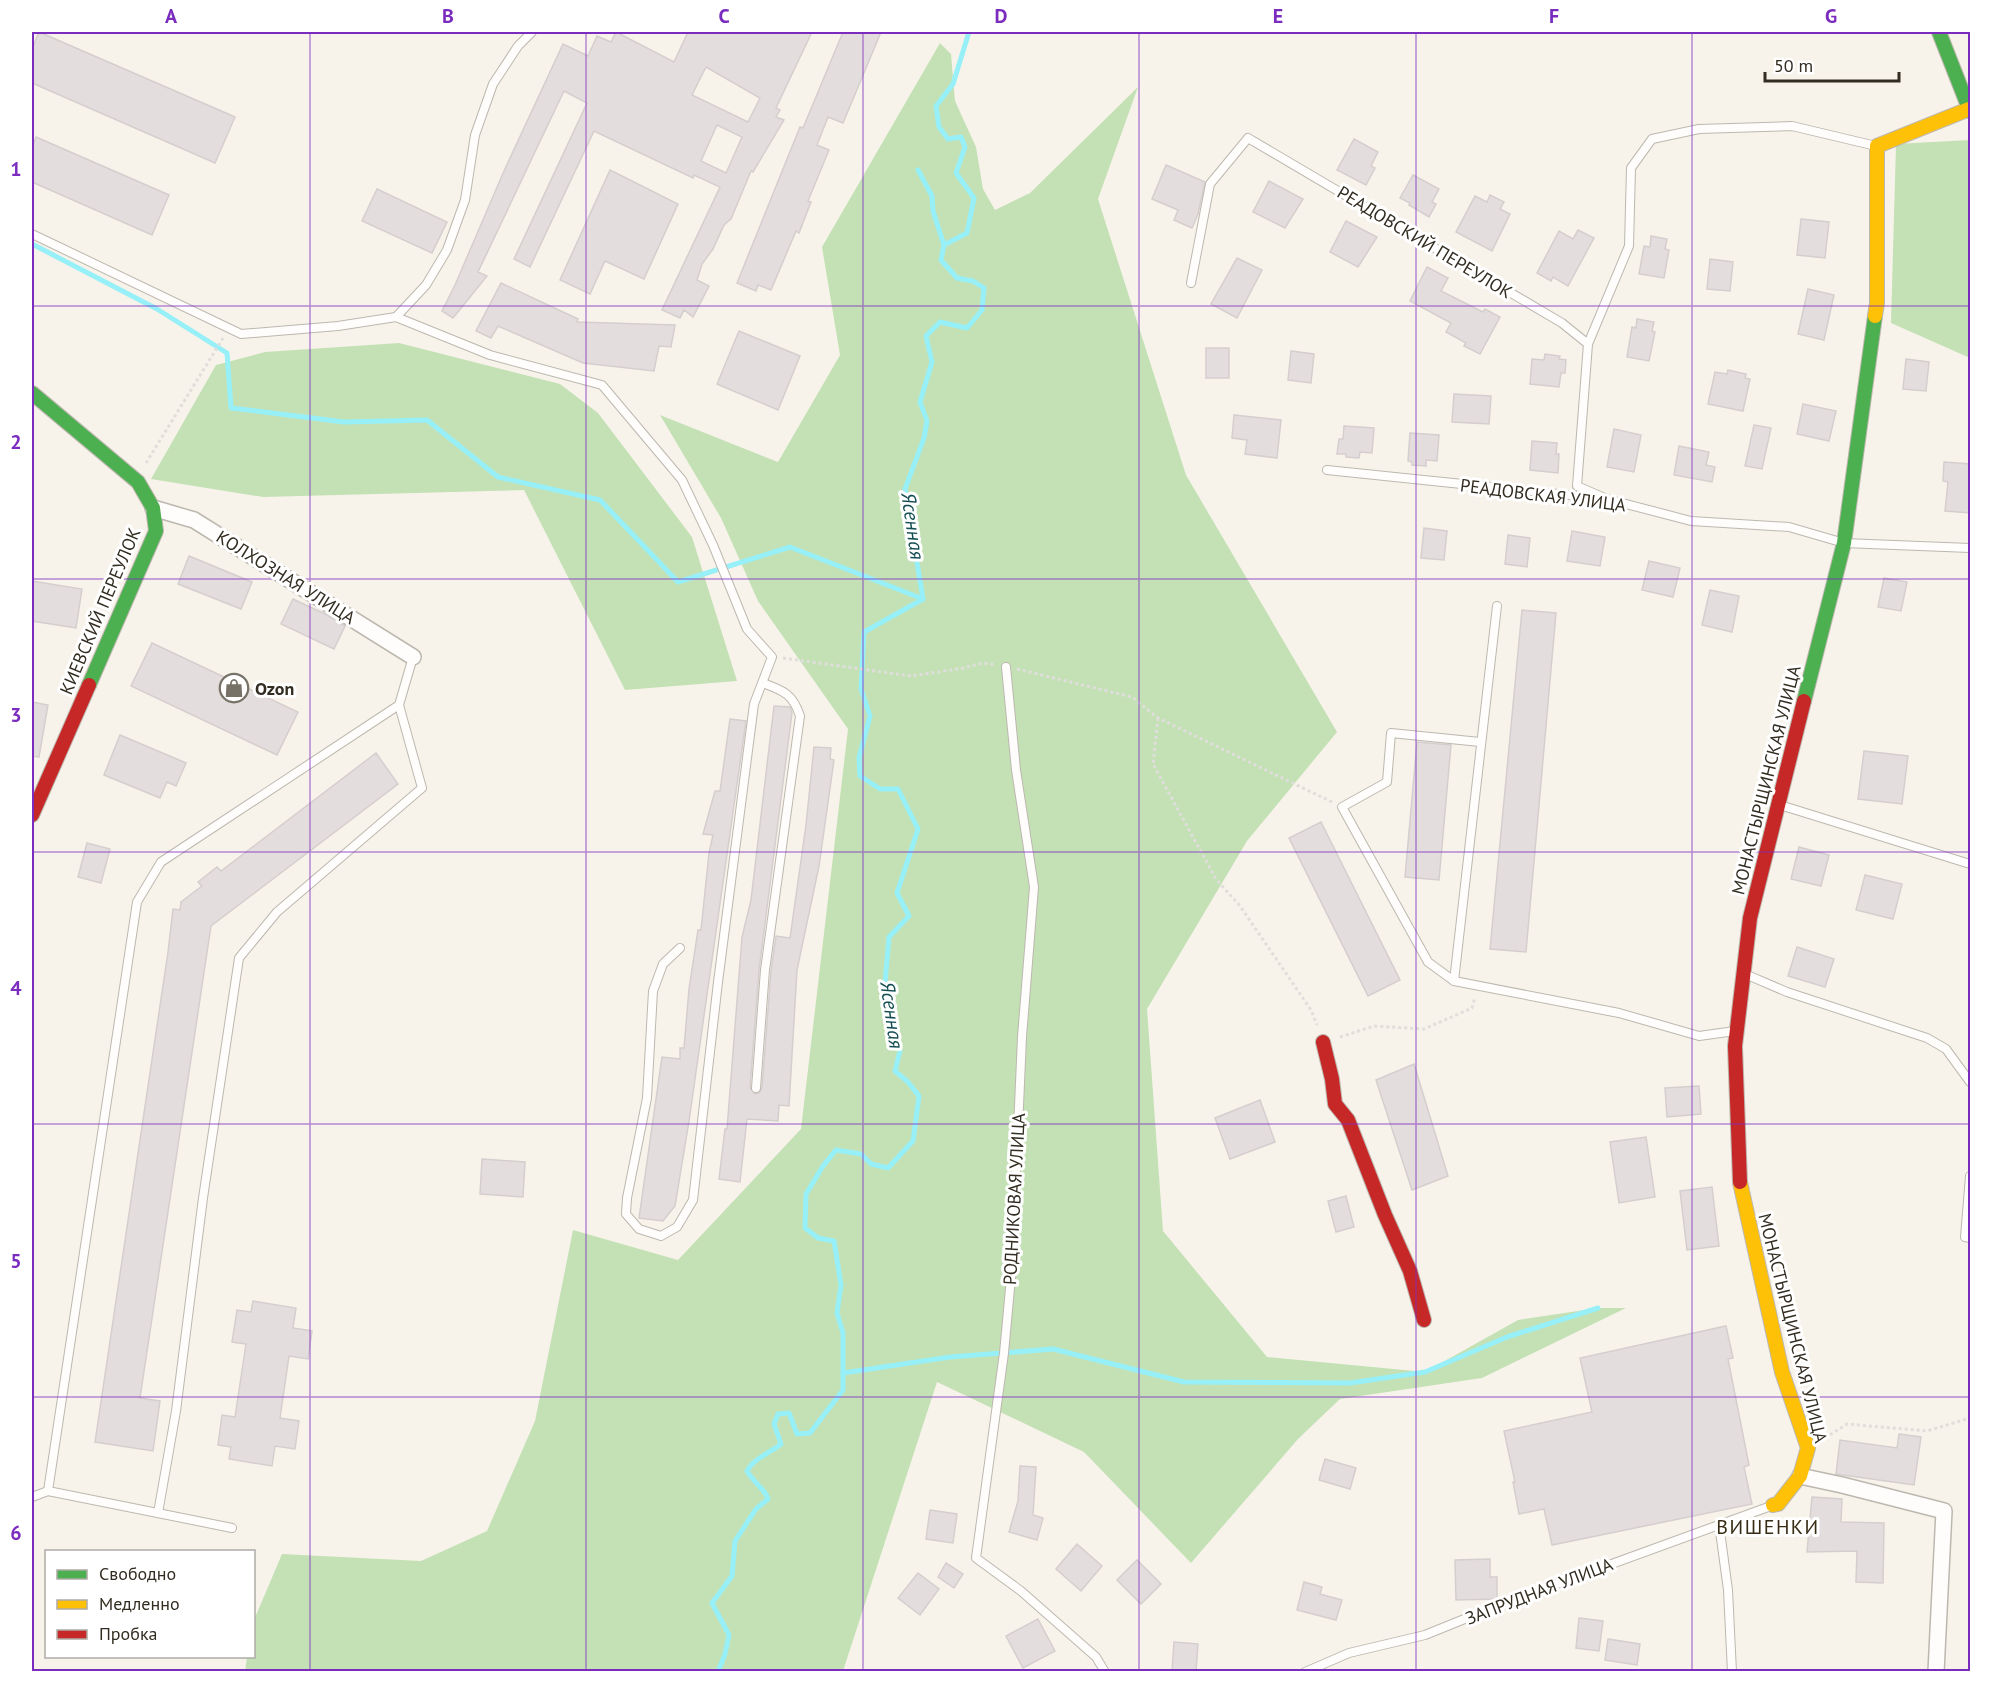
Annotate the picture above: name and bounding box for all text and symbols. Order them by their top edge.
text: A [165,3,178,29]
text: B [442,3,454,29]
text: C [718,3,730,29]
text: D [995,3,1008,29]
text: E [1273,3,1283,29]
text: F [1549,3,1559,29]
text: G [1825,3,1837,29]
scale bar [1765,45,1898,83]
text: 50 m [1774,54,1813,77]
text: 1 [10,156,22,182]
street label: РЕАДОВСКИЙ ПЕРЕУЛОК [1333,181,1517,303]
text: 2 [10,429,22,455]
street label: РЕАДОВСКАЯ УЛИЦА [1459,473,1628,517]
water label: Ясенная [895,490,931,562]
street label: КИЕВСКИЙ ПЕРЕУЛОК [54,524,146,698]
street label: КОЛХОЗНАЯ УЛИЦА [212,525,360,629]
street label: МОНАСТЫРЩИНСКАЯ УЛИЦА [1726,662,1806,897]
shop icon: Ozon [218,672,250,704]
place label: Ozon [255,677,294,700]
text: 3 [10,702,22,728]
text: 4 [10,975,22,1001]
water label: Ясенная [874,979,910,1051]
street label: РОДНИКОВАЯ УЛИЦА [998,1112,1030,1286]
street label: МОНАСТЫРЩИНСКАЯ УЛИЦА [1753,1211,1833,1446]
text: 5 [10,1248,22,1274]
district label: ВИШЕНКИ [1716,1514,1820,1540]
text: 6 [10,1520,22,1546]
legend [45,1550,255,1658]
street label: ЗАПРУДНАЯ УЛИЦА [1462,1552,1616,1630]
text: Свободно [99,1562,176,1585]
text: Медленно [99,1592,180,1615]
text: Пробка [99,1622,157,1645]

